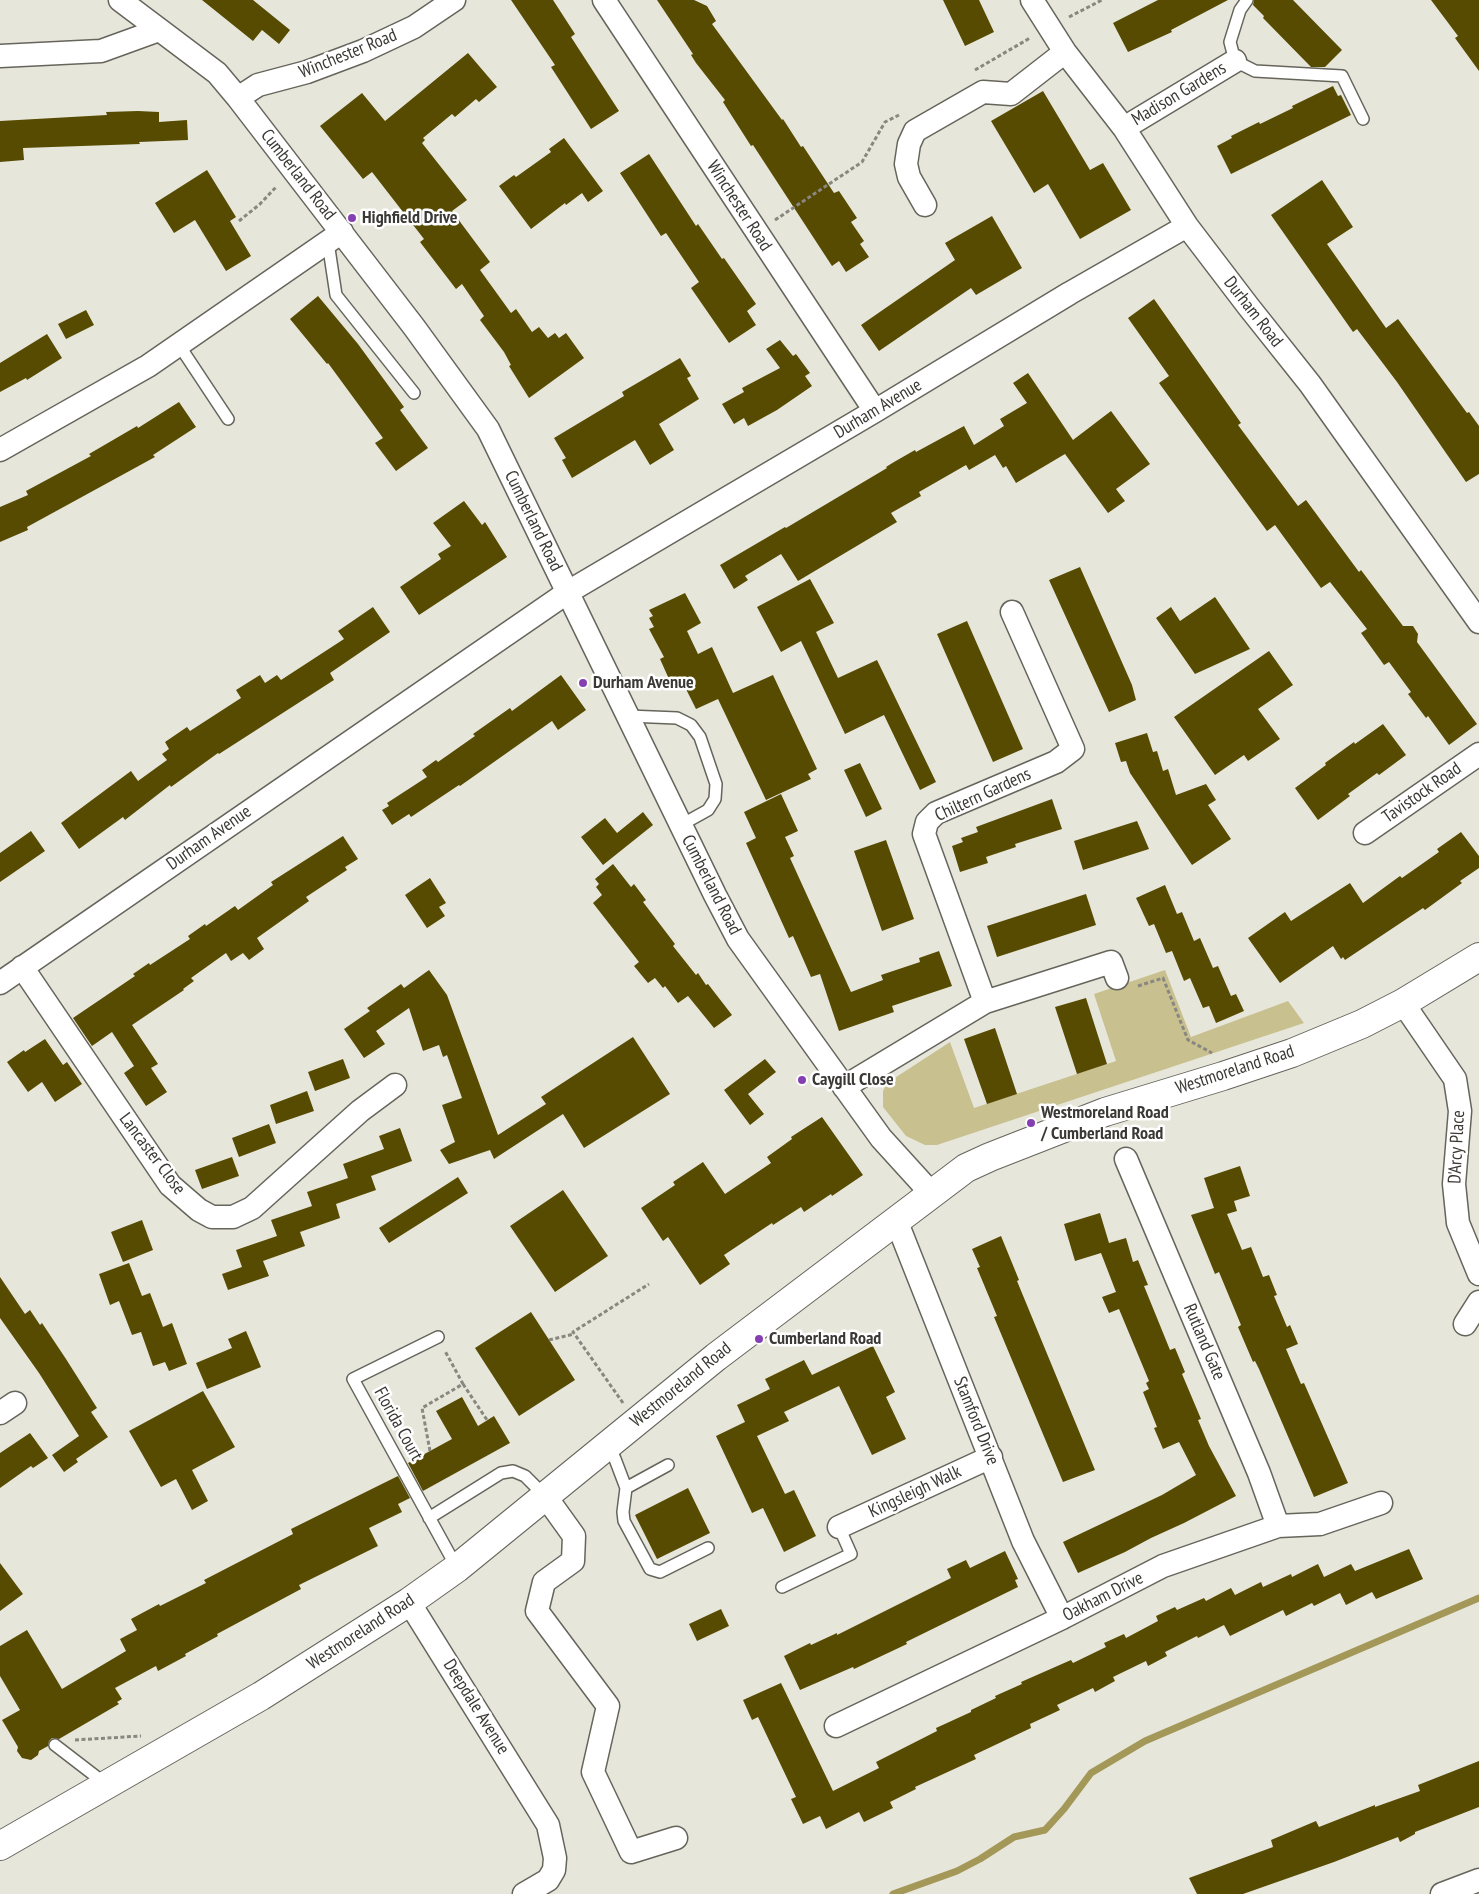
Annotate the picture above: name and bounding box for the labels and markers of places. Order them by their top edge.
place label: Highfield Drive [362,207,457,229]
marker: Highfield Drive [346,212,358,224]
place label: Durham Avenue [593,672,694,694]
marker: Durham Avenue [577,677,589,689]
place label: Caygill Close [812,1069,894,1091]
marker: Caygill Close [796,1074,808,1086]
place label: Westmoreland Road / Cumberland Road [1041,1102,1169,1144]
marker: Westmoreland Road / Cumberland Road [1025,1117,1037,1129]
place label: Cumberland Road [769,1328,881,1350]
marker: Cumberland Road [753,1333,765,1345]

